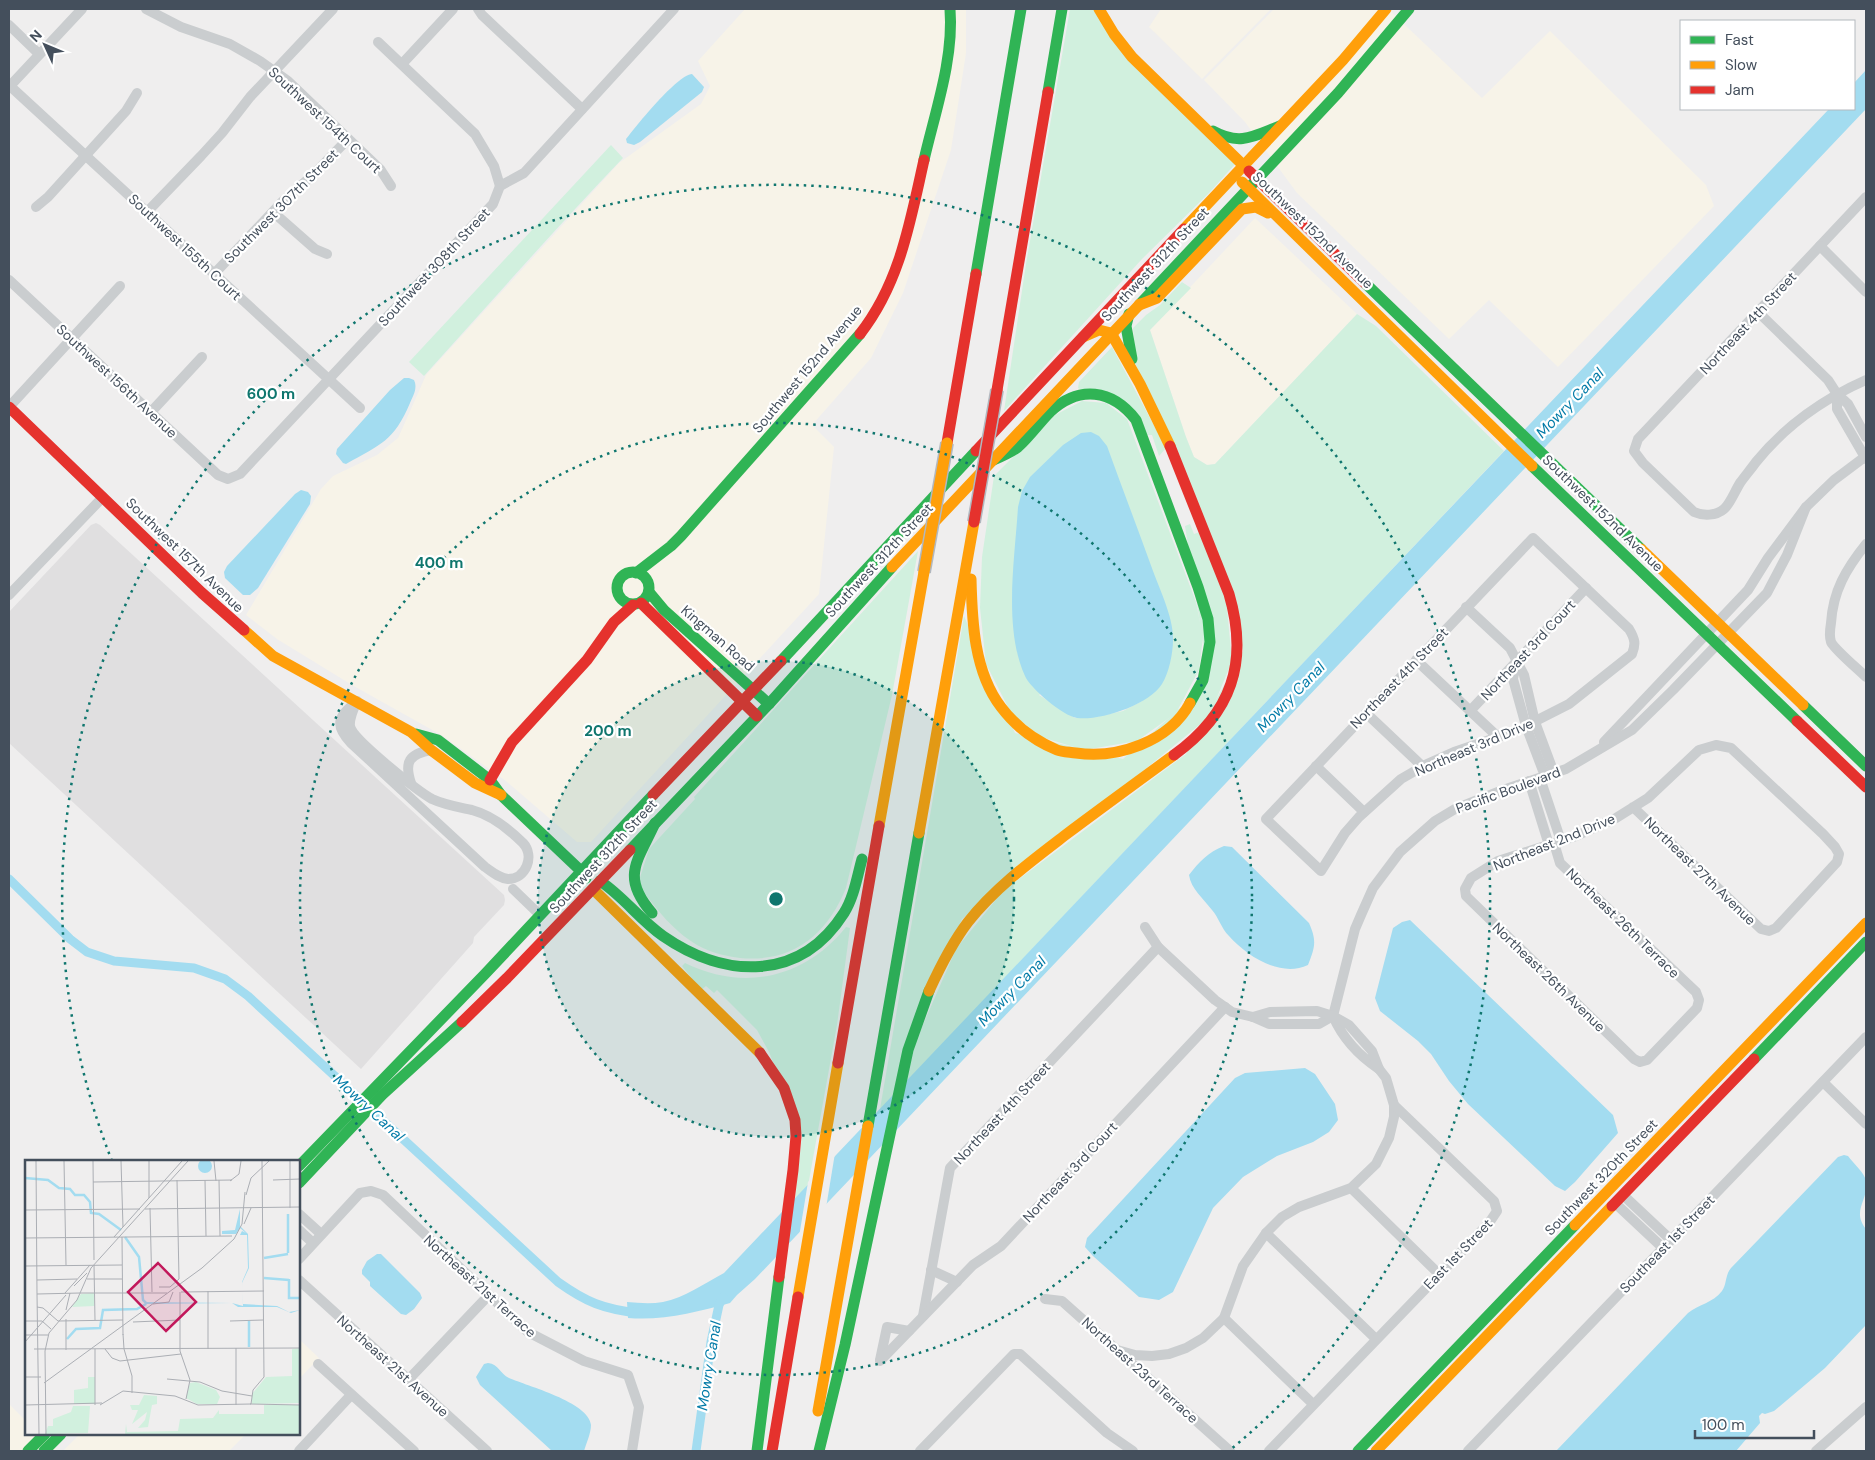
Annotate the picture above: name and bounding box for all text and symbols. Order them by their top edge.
north arrow [20,20,70,70]
legend [1680,20,1855,110]
text: N [26,26,46,46]
text: Fast [1725,30,1754,50]
text: Slow [1725,55,1758,75]
street label: Southwest 154th Court [265,63,385,177]
text: Jam [1725,80,1754,100]
street label: Southwest 307th Street [220,145,342,267]
street label: Southwest 152nd Avenue [1249,168,1377,292]
street label: Southwest 155th Court [125,190,245,304]
street label: Southwest 312th Street [1097,203,1213,325]
street label: Southwest 308th Street [374,204,494,330]
street label: Northeast 4th Street [1696,268,1800,378]
street label: Southwest 152nd Avenue [748,301,866,437]
street label: Southwest 156th Avenue [53,320,181,442]
water label: Mowry Canal [1531,363,1609,442]
text: 600 m [247,384,295,404]
street label: Southwest 152nd Avenue [1539,451,1667,575]
street label: Southwest 157th Avenue [122,494,248,616]
street label: Southwest 312th Street [821,499,937,621]
text: 400 m [415,553,463,573]
street label: Northeast 3rd Court [1477,596,1579,704]
street label: Kingman Road [677,601,759,675]
street label: Northeast 4th Street [1346,624,1452,732]
water label: Mowry Canal [1252,657,1330,736]
street label: Northeast 3rd Drive [1412,714,1536,780]
text: 200 m [584,721,632,741]
street label: Pacific Boulevard [1453,763,1563,817]
street label: Southwest 312th Street [545,795,661,917]
street label: Northeast 2nd Drive [1490,809,1618,875]
street label: Northeast 27th Avenue [1640,813,1760,929]
street label: Northeast 26th Terrace [1563,864,1684,982]
centre of rings [767,890,785,908]
street label: Northeast 26th Avenue [1489,918,1609,1036]
water label: Mowry Canal [973,951,1051,1030]
street label: Northeast 4th Street [950,1058,1054,1168]
water label: Mowry Canal [329,1070,409,1146]
street label: Southwest 320th Street [1541,1115,1661,1239]
street label: Northeast 3rd Court [1019,1118,1121,1226]
inset map [25,1160,300,1435]
street label: Southeast 1st Street [1616,1191,1718,1297]
street label: East 1st Street [1420,1215,1496,1293]
street label: Northeast 21st Terrace [420,1231,540,1341]
street label: Northeast 21st Avenue [333,1311,453,1421]
street label: Northeast 23rd Terrace [1078,1313,1202,1427]
water label: Mowry Canal [692,1319,726,1412]
scale bar [1695,1408,1814,1440]
text: 100 m [1702,1415,1745,1435]

